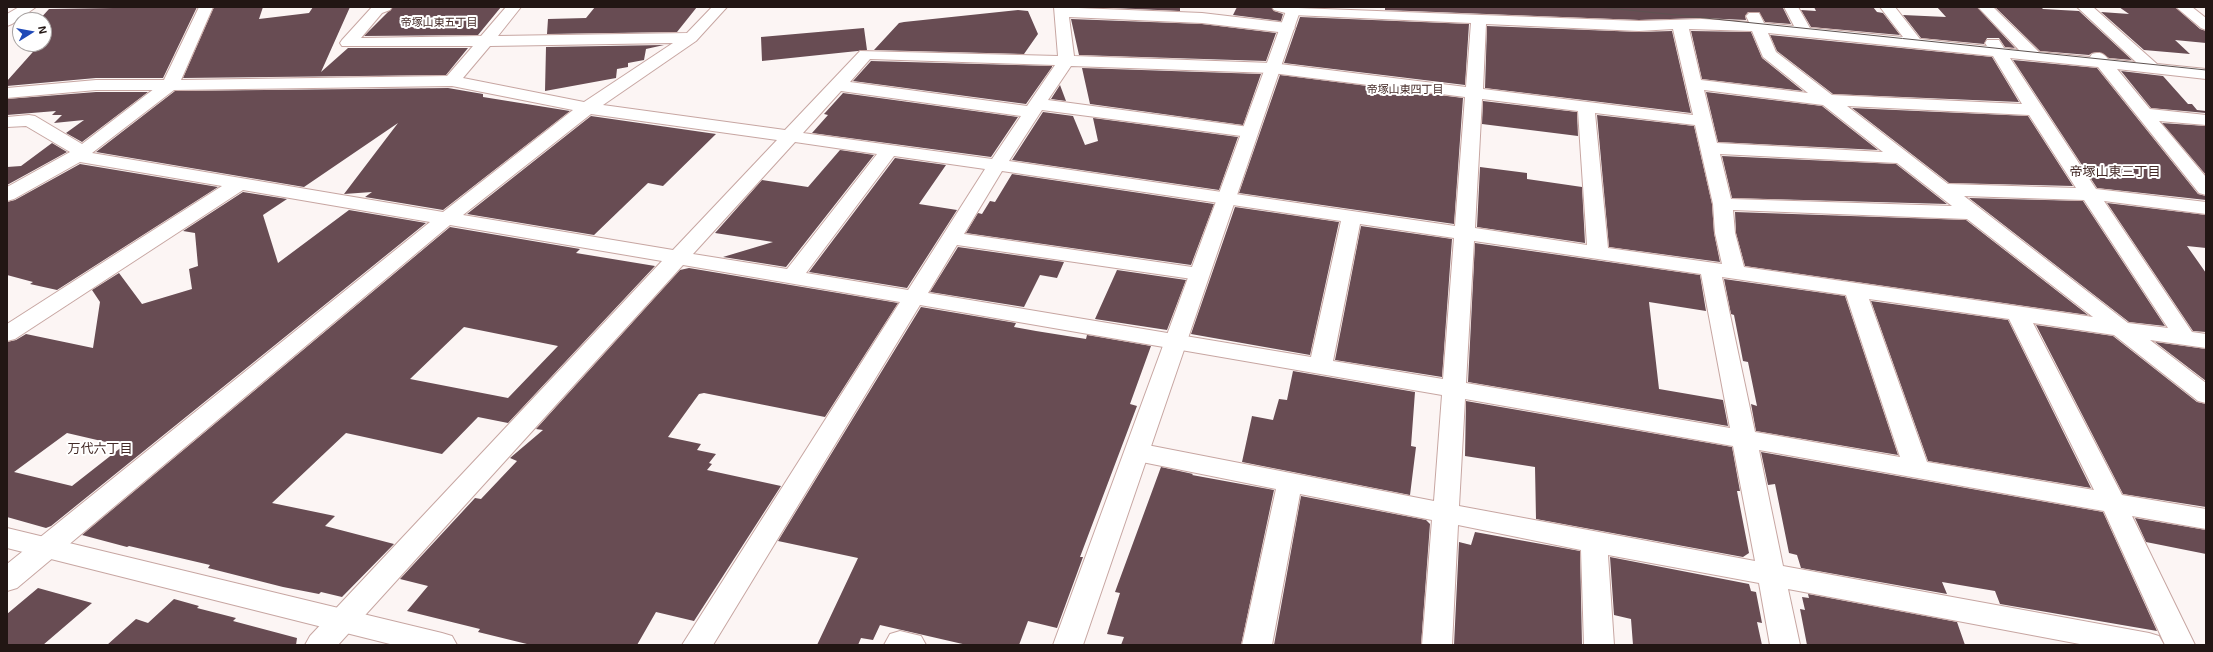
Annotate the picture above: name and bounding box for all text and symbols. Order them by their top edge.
north arrow [12,12,52,52]
district label: 帝塚山東五丁目 [401,15,477,29]
text: N [36,25,50,35]
district label: 帝塚山東四丁目 [1367,82,1443,96]
district label: 帝塚山東三丁目 [2070,164,2160,180]
district label: 万代六丁目 [68,441,132,457]

